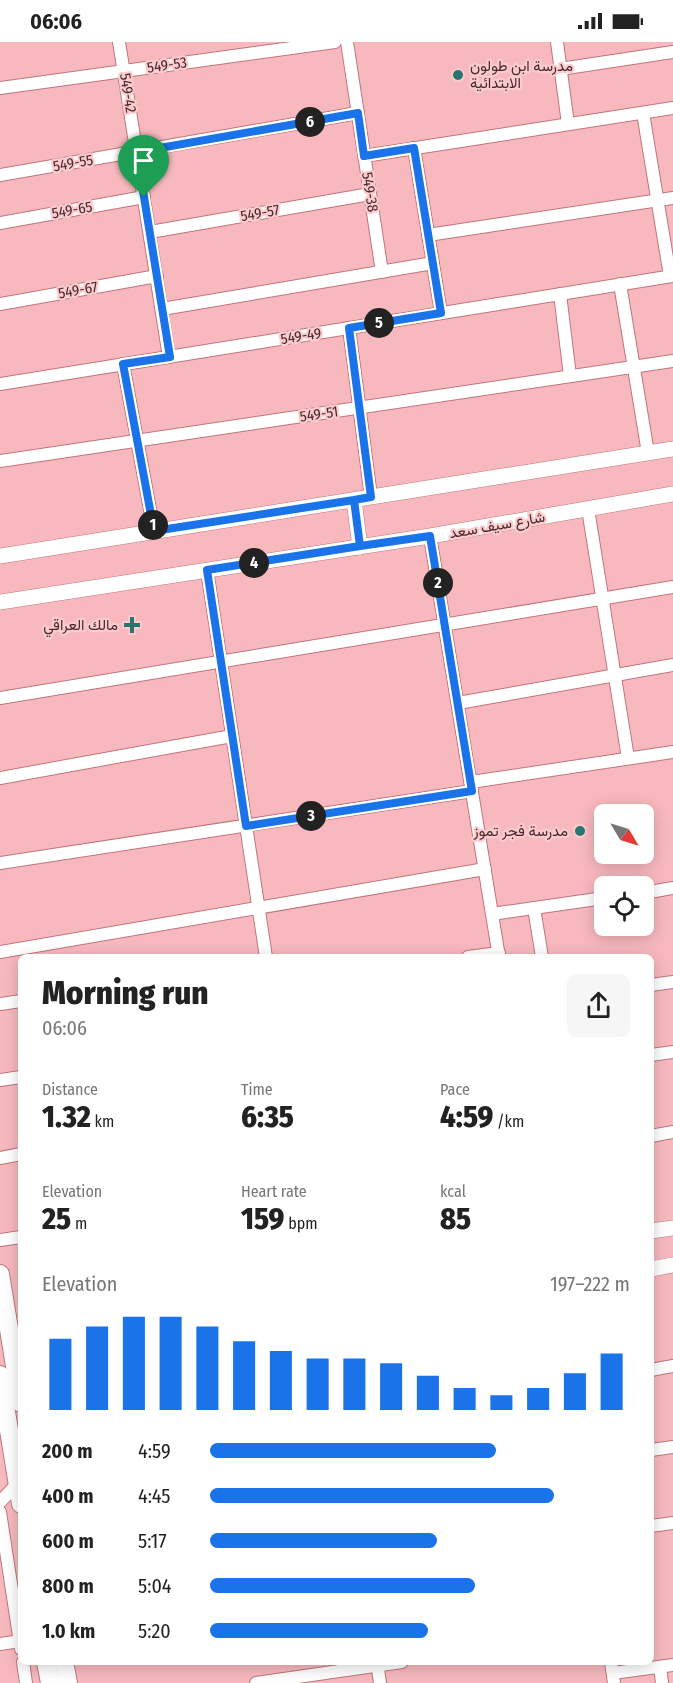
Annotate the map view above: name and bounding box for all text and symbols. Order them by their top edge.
text: 06:06 [30,8,82,35]
street label: 549-53 [146,53,188,77]
place label: مدرسة ابن طولون الابتدائية [470,57,573,92]
marker: مدرسة ابن طولون الابتدائية [451,68,465,82]
street label: 549-42 [116,72,140,115]
pin: 6 [295,107,325,137]
text: 6 [306,112,314,131]
pin [118,135,169,197]
icon: arrive [127,144,160,177]
street label: 549-55 [52,151,94,175]
street label: 549-38 [358,171,382,213]
street label: 549-65 [50,198,94,222]
street label: 549-57 [239,201,281,225]
street label: 549-67 [57,278,99,302]
pin: 5 [364,308,394,338]
text: 5 [375,313,383,332]
street label: 549-49 [279,324,323,348]
street label: 549-51 [299,402,339,426]
street label: شارع سيف سعد [448,508,547,544]
pin: 1 [138,510,168,540]
text: 1 [150,515,156,534]
pin: 4 [239,548,269,578]
text: 4 [250,553,258,572]
pin: 2 [423,568,453,598]
text: 2 [434,573,442,592]
place label: مالك العراقي [43,616,118,638]
marker: مالك العراقي [123,616,141,634]
pin: 3 [296,801,326,831]
north arrow [594,804,654,864]
map controls [594,804,654,936]
text: 3 [307,806,315,825]
place label: مدرسة فجر تموز [473,822,568,840]
marker: مدرسة فجر تموز [573,824,587,838]
button: locate [594,876,654,936]
text: Morning run [42,973,209,1013]
button: share [567,974,630,1037]
text: 06:06 [42,1016,87,1040]
text: Distance [42,1080,98,1099]
text: Time [241,1080,273,1099]
text: Pace [440,1080,470,1099]
text: 1.32 [42,1099,91,1135]
text: 6:35 [241,1099,294,1135]
text: 4:59 [440,1099,493,1135]
text: km [91,1112,114,1131]
text: /km [493,1112,524,1131]
text: Elevation [42,1182,102,1201]
text: Heart rate [241,1182,307,1201]
text: kcal [440,1182,466,1201]
text: 25 [42,1201,71,1237]
text: 159 [241,1201,284,1237]
text: 85 [440,1201,471,1237]
text: m [71,1214,87,1233]
text: bpm [284,1214,318,1233]
text: Elevation [42,1272,117,1296]
text: 197–222 m [550,1272,630,1296]
text: 200 m [42,1439,93,1463]
text: 4:59 [138,1439,171,1463]
text: 400 m [42,1484,94,1508]
text: 4:45 [138,1484,170,1508]
text: 600 m [42,1529,94,1553]
text: 5:17 [138,1529,167,1553]
text: 800 m [42,1574,94,1598]
text: 5:04 [138,1574,172,1598]
text: 1.0 km [42,1619,95,1643]
text: 5:20 [138,1619,171,1643]

